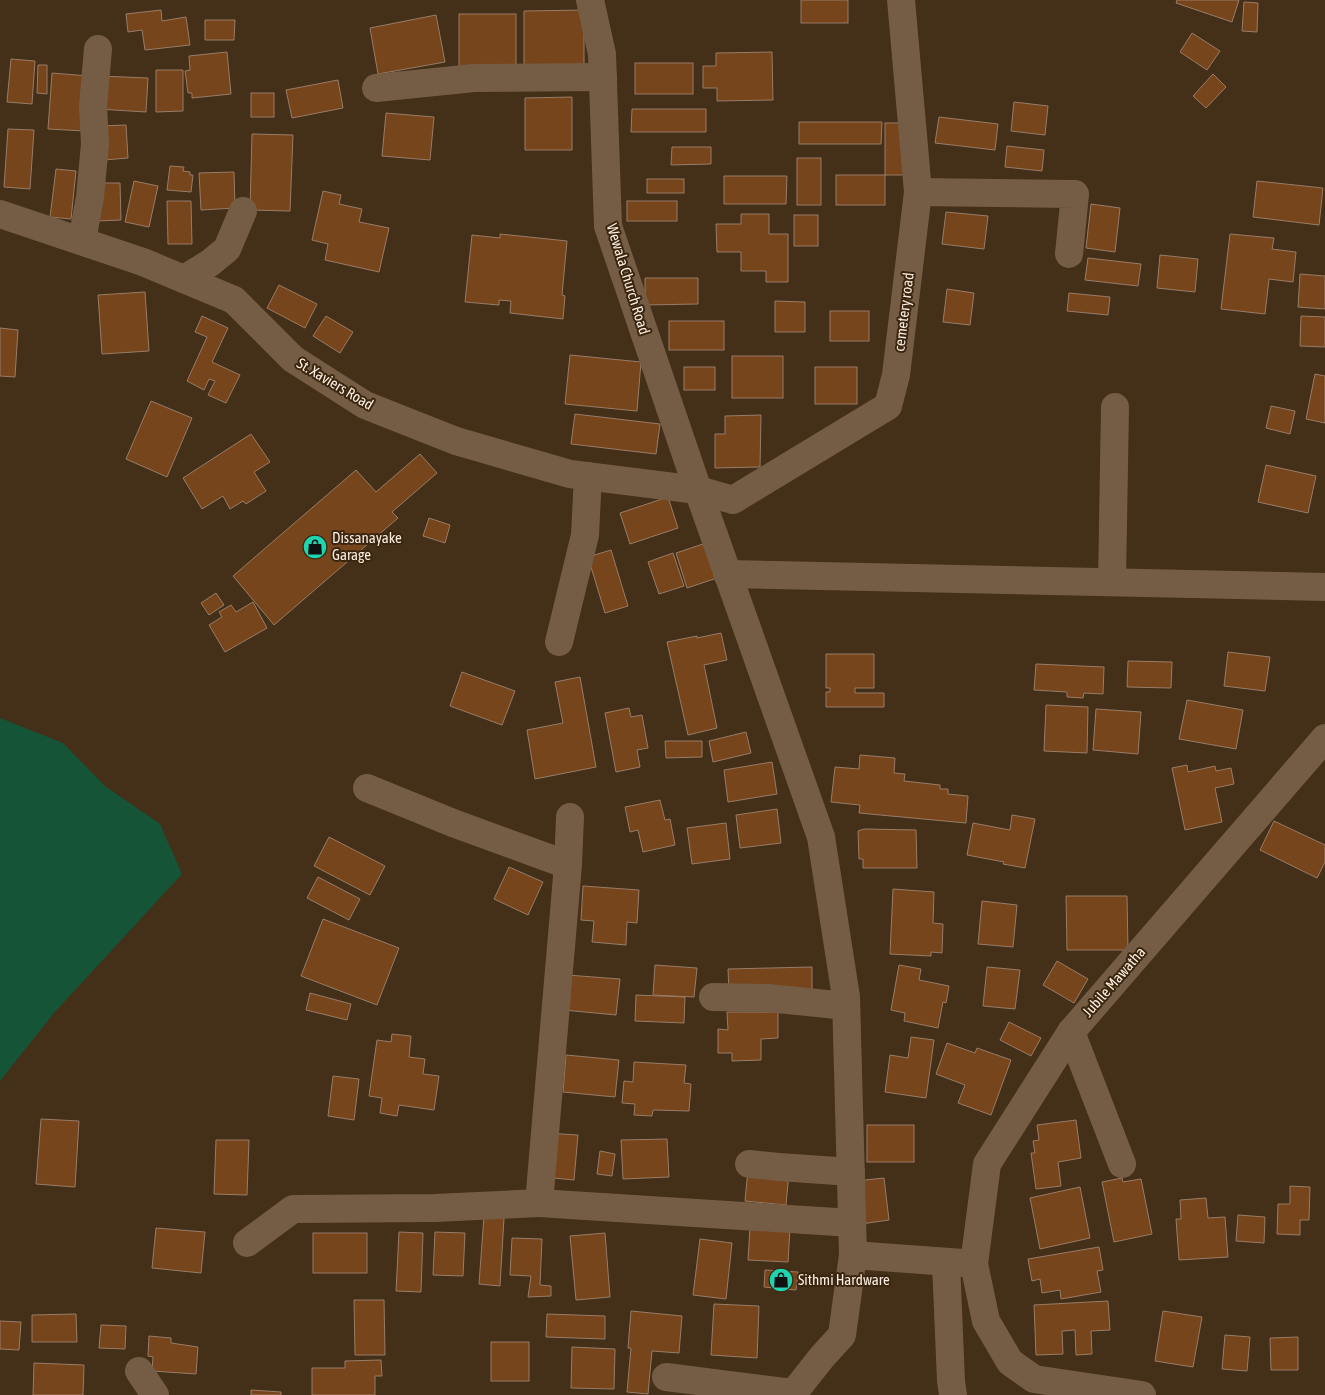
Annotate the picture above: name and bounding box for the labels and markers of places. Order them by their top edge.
place label: Dissanayake Garage [332,529,402,563]
shop icon: Dissanayake Garage [302,534,328,560]
shop icon: Sithmi Hardware [768,1267,794,1293]
place label: Sithmi Hardware [798,1271,890,1288]

